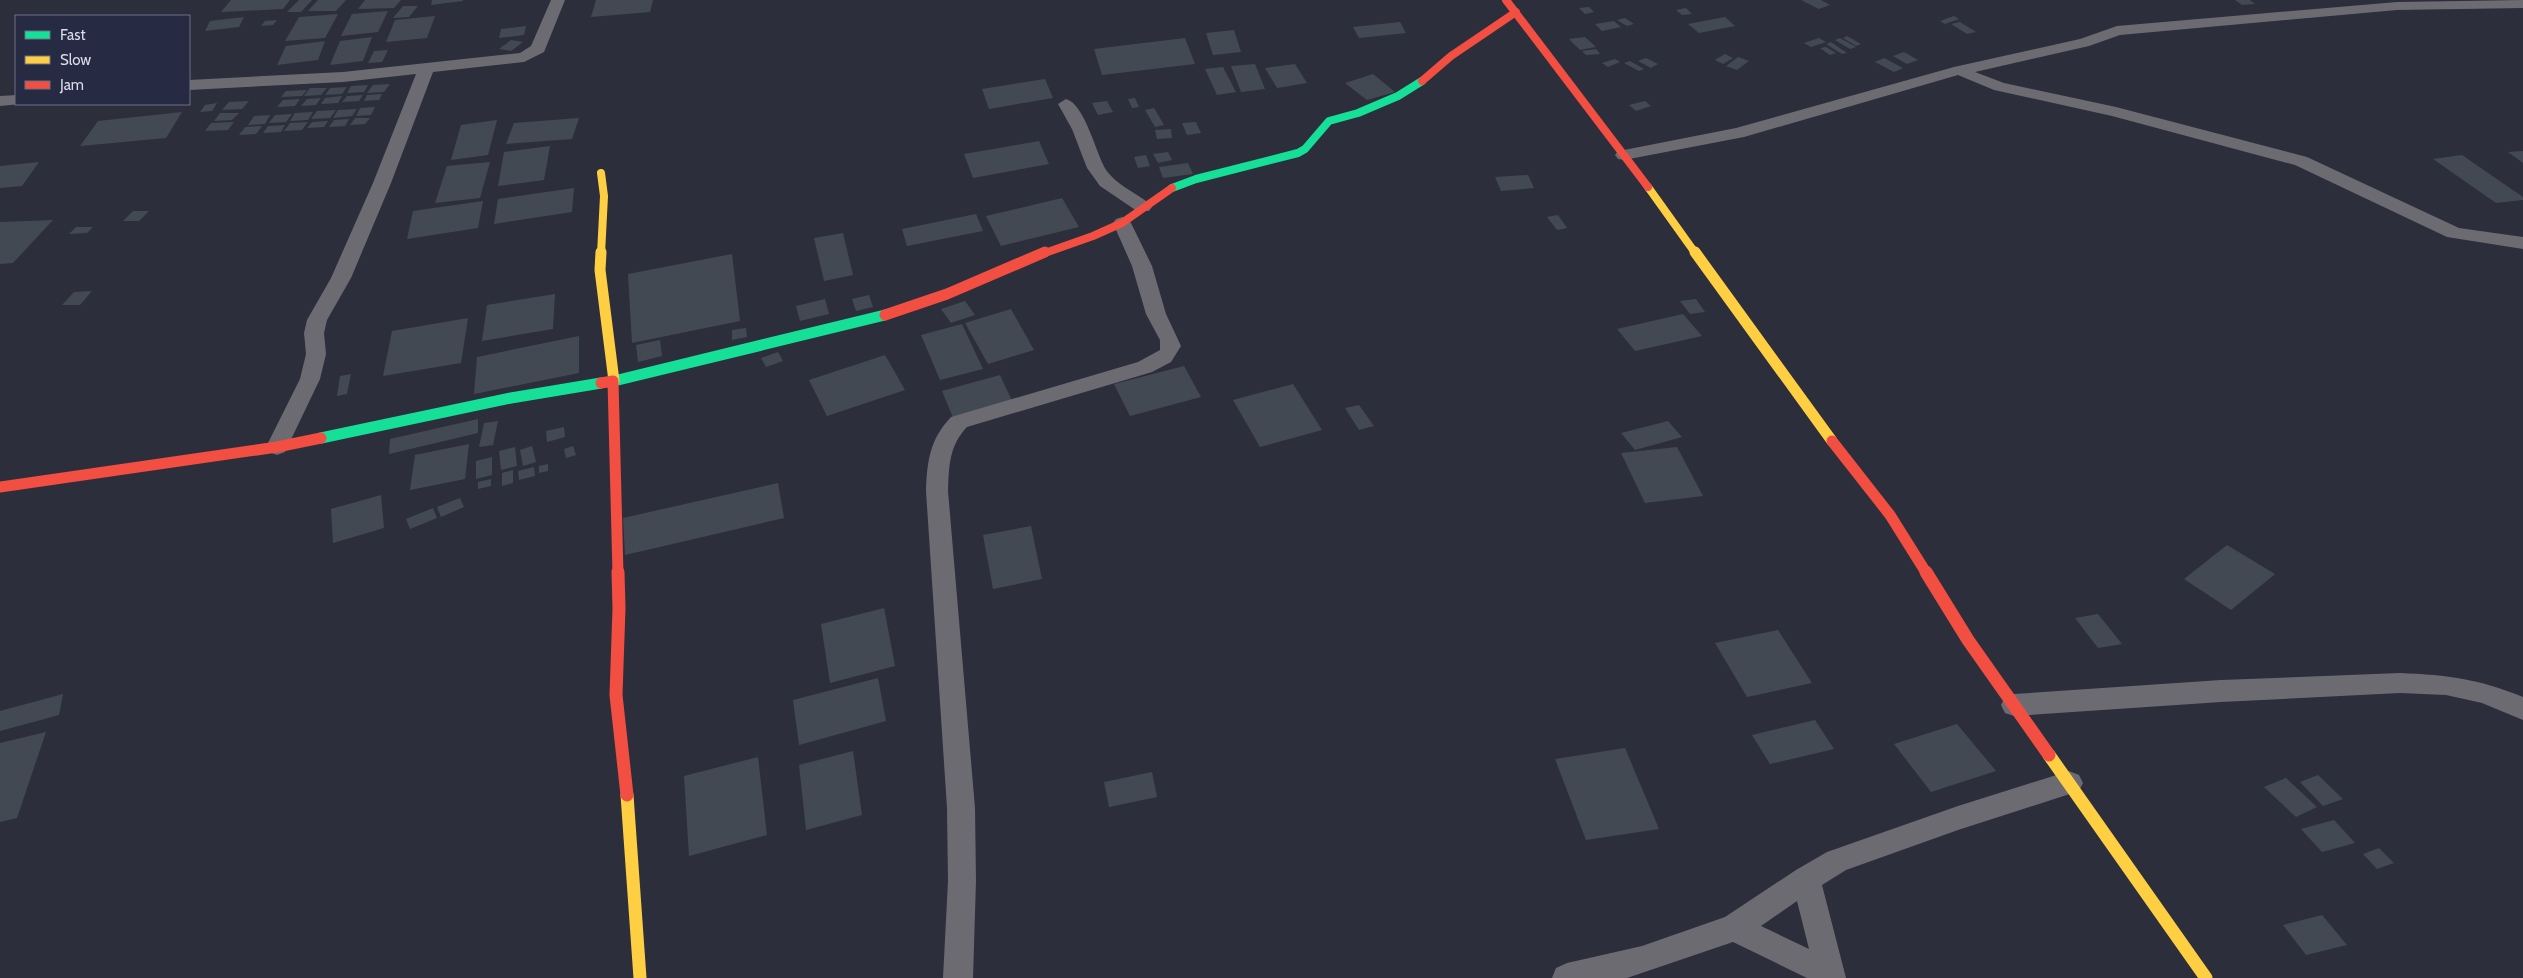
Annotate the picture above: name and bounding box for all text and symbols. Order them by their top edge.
legend [15,15,190,105]
text: Fast [60,26,85,44]
text: Slow [60,51,91,69]
text: Jam [59,76,84,94]

